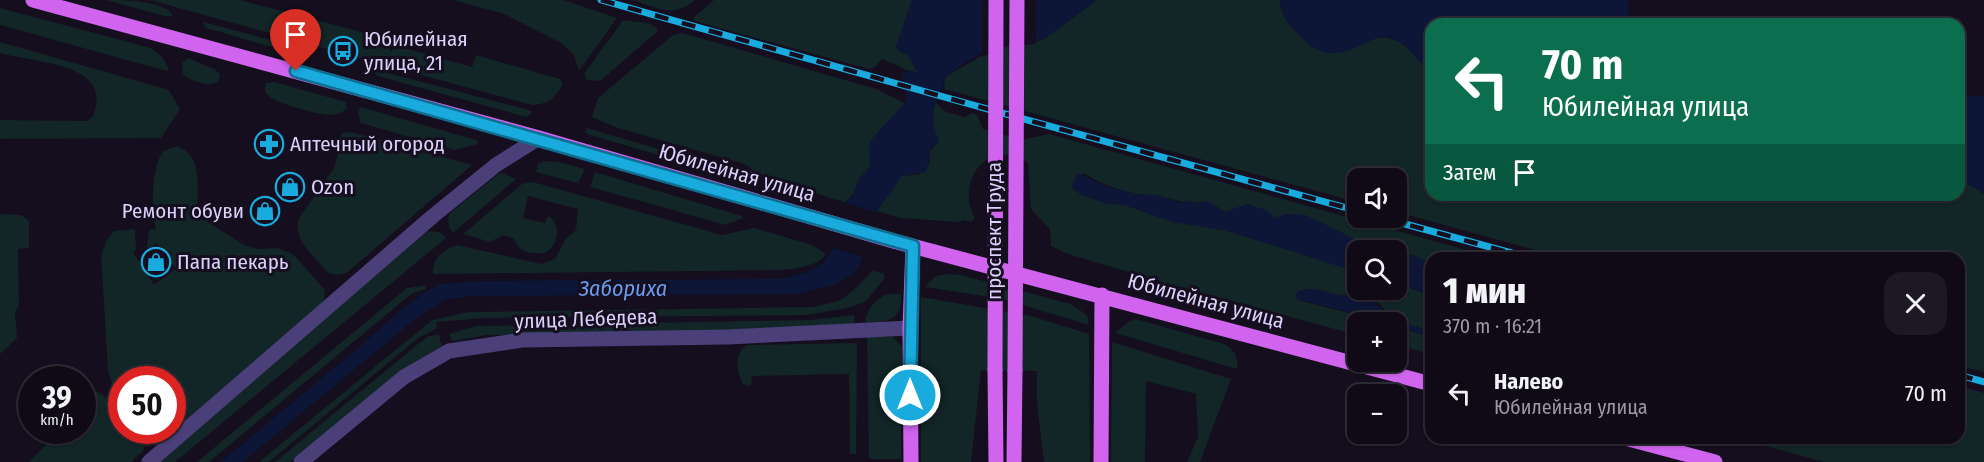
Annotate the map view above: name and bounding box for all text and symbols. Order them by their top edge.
pin [270,9,321,71]
icon: arrive [279,18,312,51]
place label: Юбилейная улица, 21 [364,26,468,76]
bus stop icon: Юбилейная улица, 21 [327,35,359,67]
text: 70 m [1542,40,1623,90]
icon: left [1443,42,1521,120]
text: Юбилейная улица [1542,91,1749,123]
pharmacy icon: Аптечный огород [253,128,285,160]
place label: Аптечный огород [290,131,445,157]
street label: Юбилейная улица [656,138,818,208]
icon: arrive [1508,156,1541,189]
text: Затем [1443,159,1496,186]
street label: проспект Труда [981,162,1007,300]
map controls [1347,168,1407,444]
button: sound [1347,168,1407,228]
shop icon: Ozon [274,171,306,203]
place label: Ozon [311,174,354,200]
shop icon: Ремонт обуви [249,195,281,227]
place label: Ремонт обуви [122,198,244,224]
button: search [1347,240,1407,300]
shop icon: Папа пекарь [140,246,172,278]
place label: Папа пекарь [177,249,289,275]
street label: Юбилейная улица [1125,268,1287,334]
text: 1 мин [1443,269,1526,313]
button: close [1884,272,1947,335]
water label: Забориха [578,275,667,302]
street label: улица Лебедева [514,304,658,334]
button: + [1347,312,1407,372]
text: 370 m · 16:21 [1443,314,1542,338]
position arrow [878,363,942,427]
speed limit sign: 50 [108,366,186,444]
text: Налево [1494,368,1563,395]
icon: left [1443,377,1476,410]
text: 39 [42,380,72,416]
text: 70 m [1905,380,1947,407]
button: − [1347,384,1407,444]
text: Юбилейная улица [1494,395,1648,419]
text: km/h [40,411,74,429]

